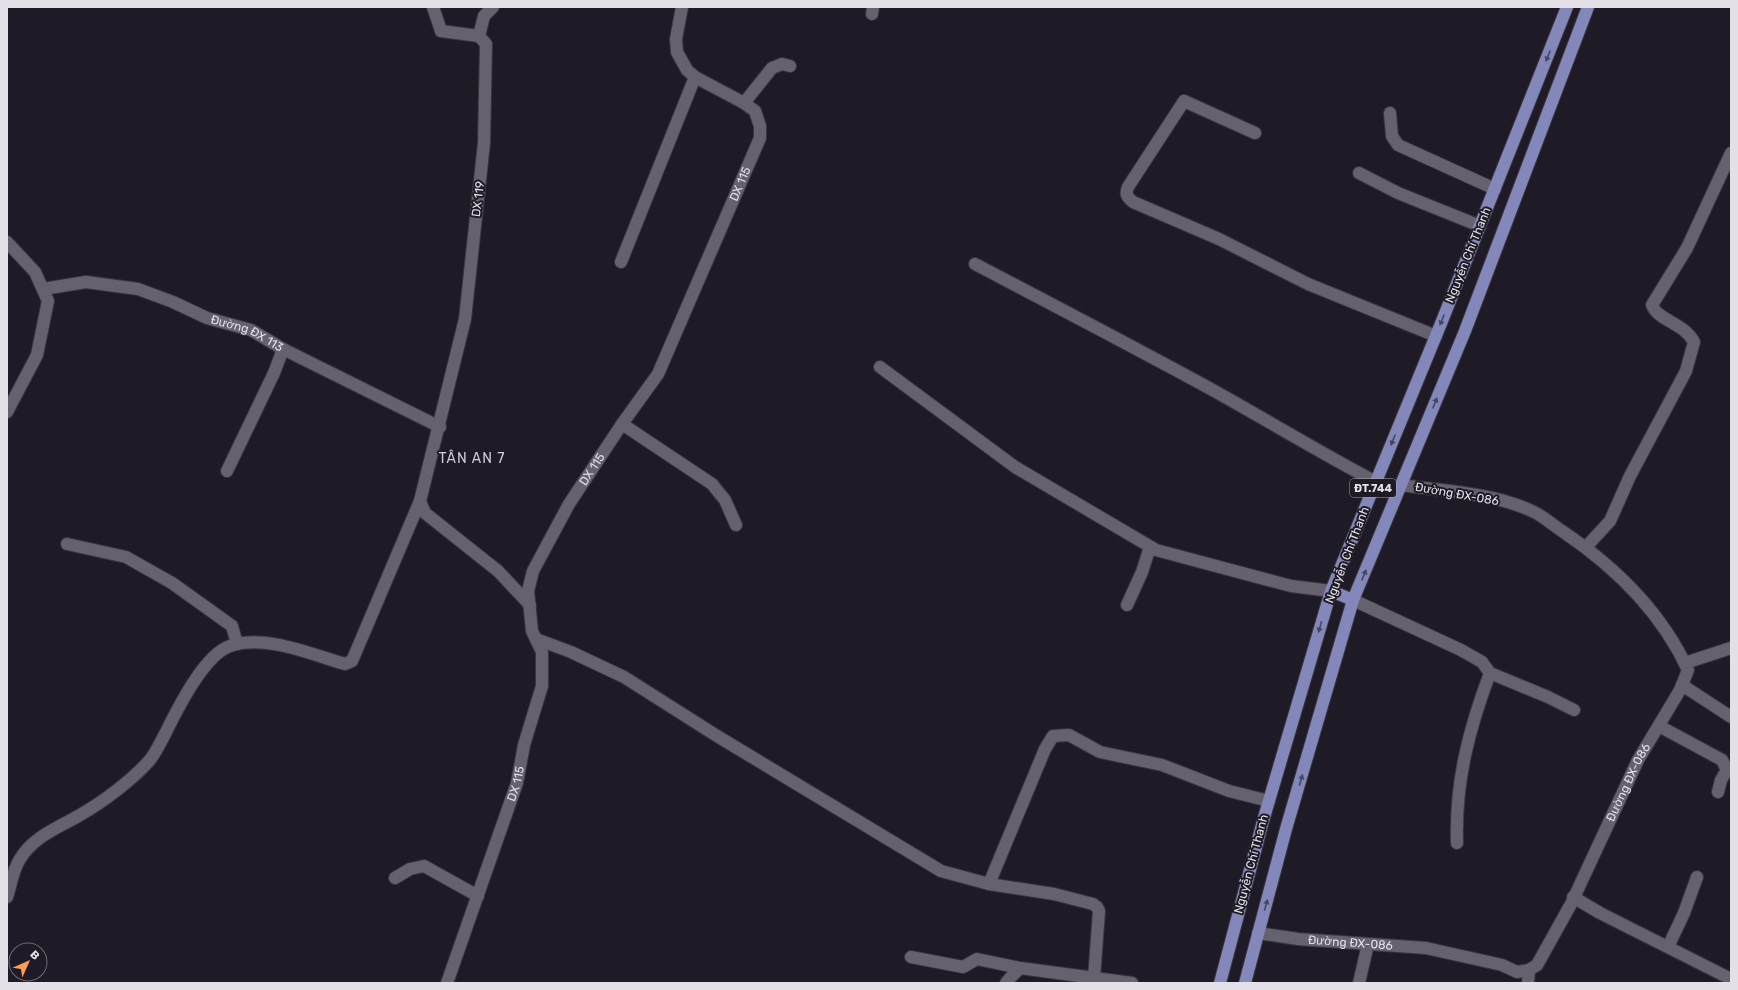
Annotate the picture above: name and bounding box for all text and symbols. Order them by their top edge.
one-way arrow [1544,51,1550,63]
street label: DX 115 [727,165,754,203]
street label: DX 119 [469,180,487,218]
street label: Nguyễn Chí Thanh [1442,205,1494,305]
street label: Đường ĐX 113 [209,312,286,355]
one-way arrow [1439,315,1445,327]
one-way arrow [1432,397,1438,409]
one-way arrow [1390,435,1396,446]
district label: TÂN AN 7 [439,449,505,467]
street label: DX 115 [576,450,608,488]
road number: ĐT.744 [1350,479,1396,497]
street label: Đường ĐX-086 [1414,480,1500,508]
street label: Nguyễn Chí Thanh [1322,505,1372,605]
one-way arrow [1361,569,1367,581]
one-way arrow [1317,621,1323,633]
street label: Đường ĐX-086 [1603,741,1653,824]
street label: DX 115 [504,765,527,803]
one-way arrow [1298,773,1304,785]
street label: Nguyễn Chí Thanh [1231,813,1271,915]
one-way arrow [1263,899,1269,911]
street label: Đường ĐX-086 [1307,933,1393,953]
north arrow [8,942,48,982]
text: B [27,948,42,963]

